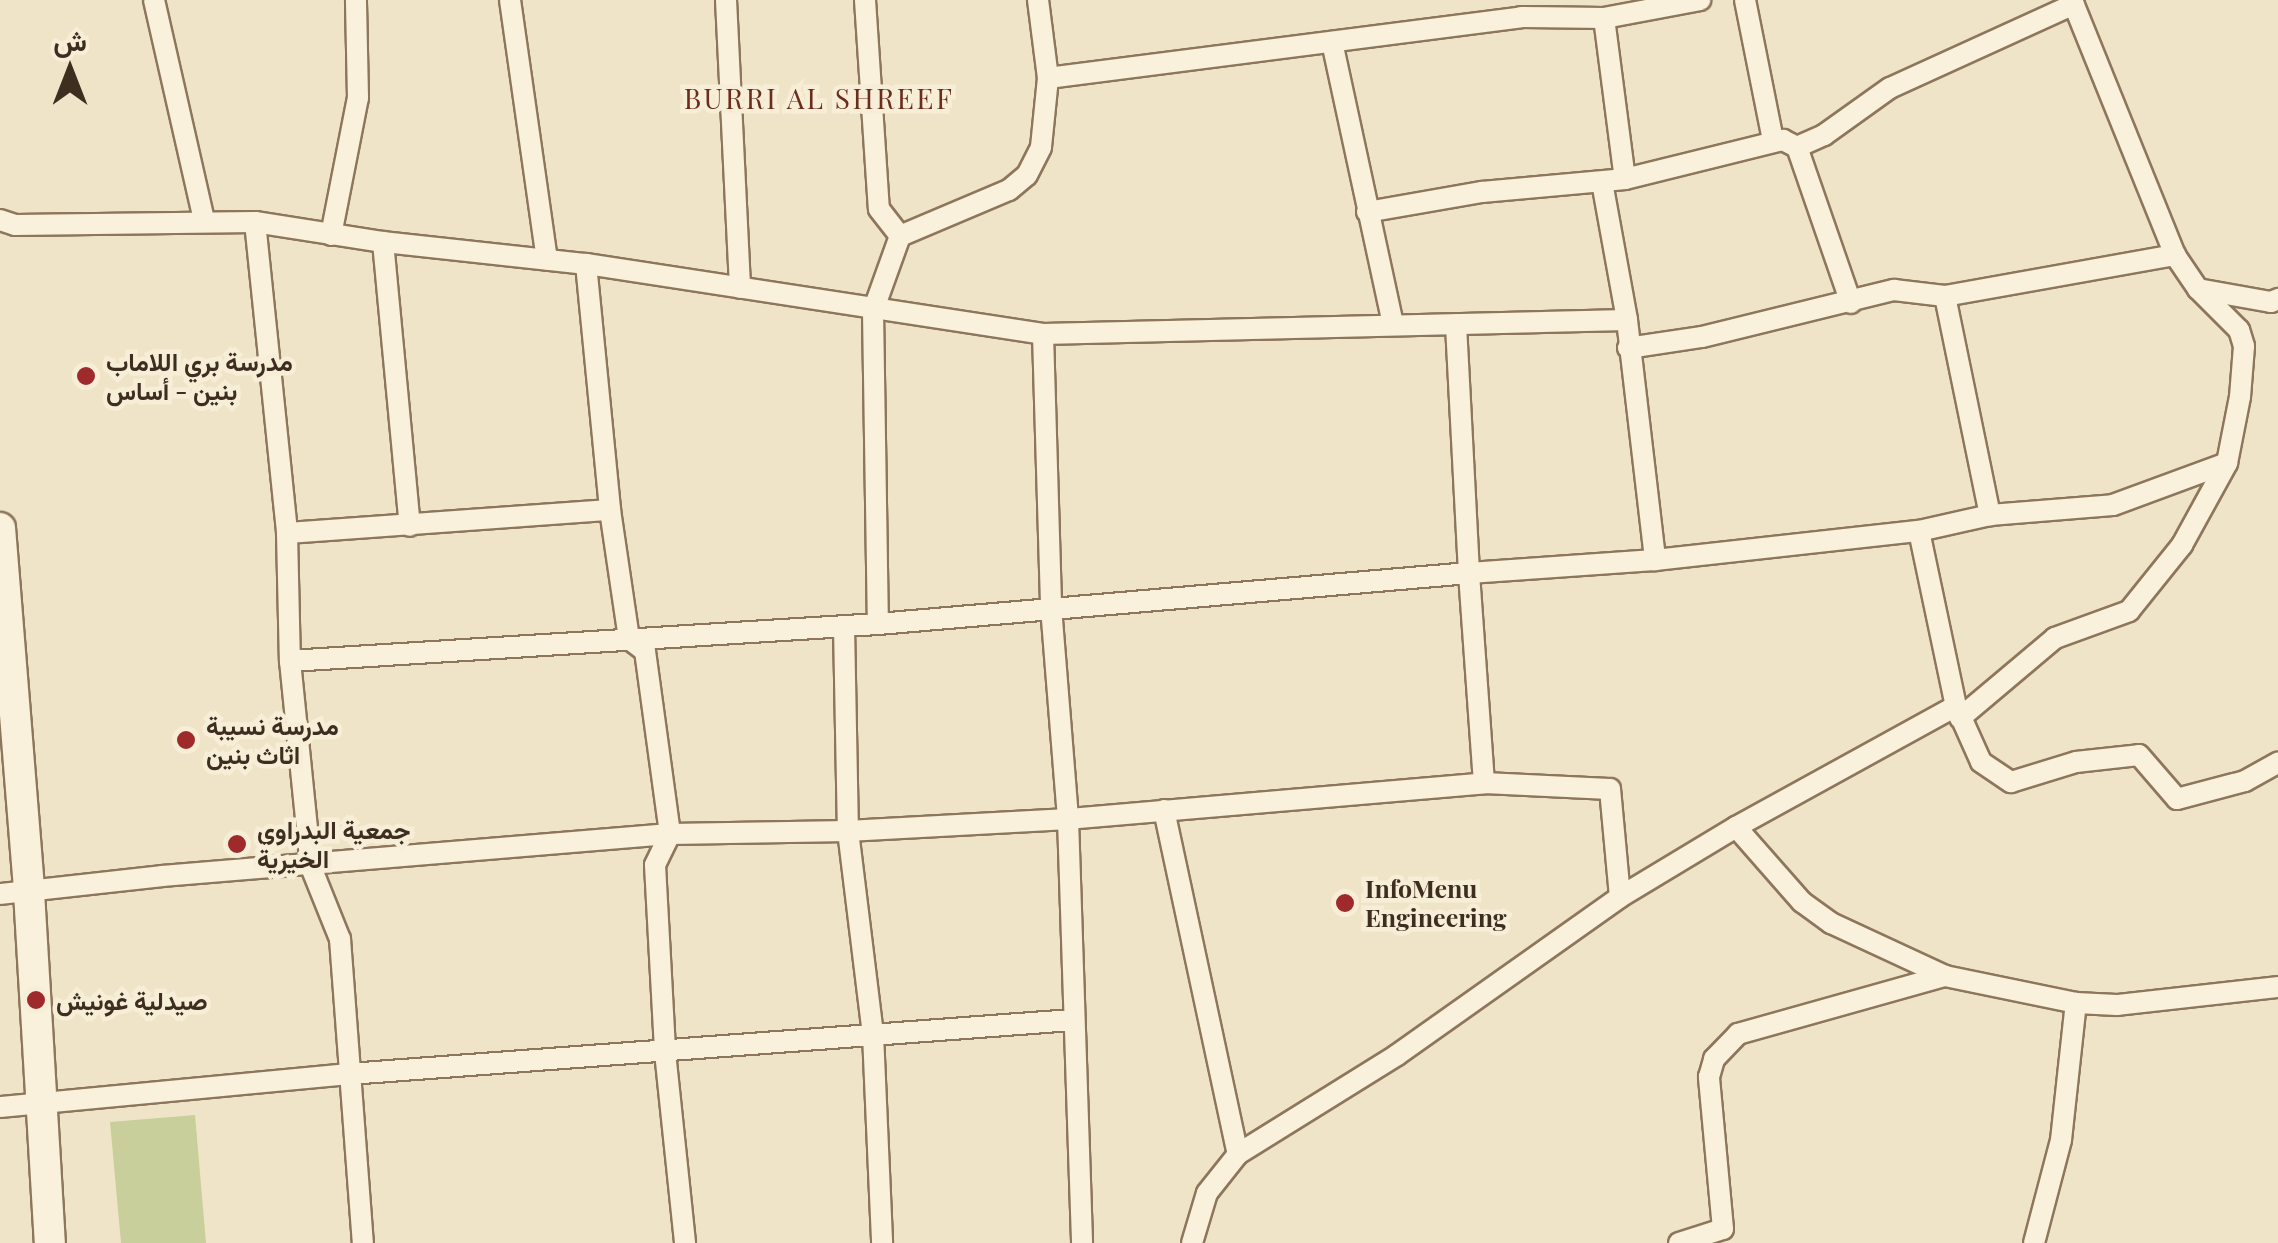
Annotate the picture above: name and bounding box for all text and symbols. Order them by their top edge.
north arrow [20,20,120,120]
text: ش [53,21,87,58]
district label: BURRI AL SHREEF [683,81,955,115]
place label: مدرسة بري اللاماب بنين - أساس [106,347,293,406]
marker: مدرسة بري اللاماب بنين - أساس [75,365,97,387]
place label: مدرسة نسيبة اثاث بنين [206,711,339,770]
marker: مدرسة نسيبة اثاث بنين [175,729,197,751]
place label: جمعية البدراوي الخيرية [257,815,411,874]
marker: جمعية البدراوي الخيرية [226,833,248,855]
place label: InfoMenu Engineering [1365,874,1507,933]
marker: InfoMenu Engineering [1334,892,1356,914]
place label: صيدلية غونيش [56,985,208,1015]
marker: صيدلية غونيش [25,989,47,1011]

